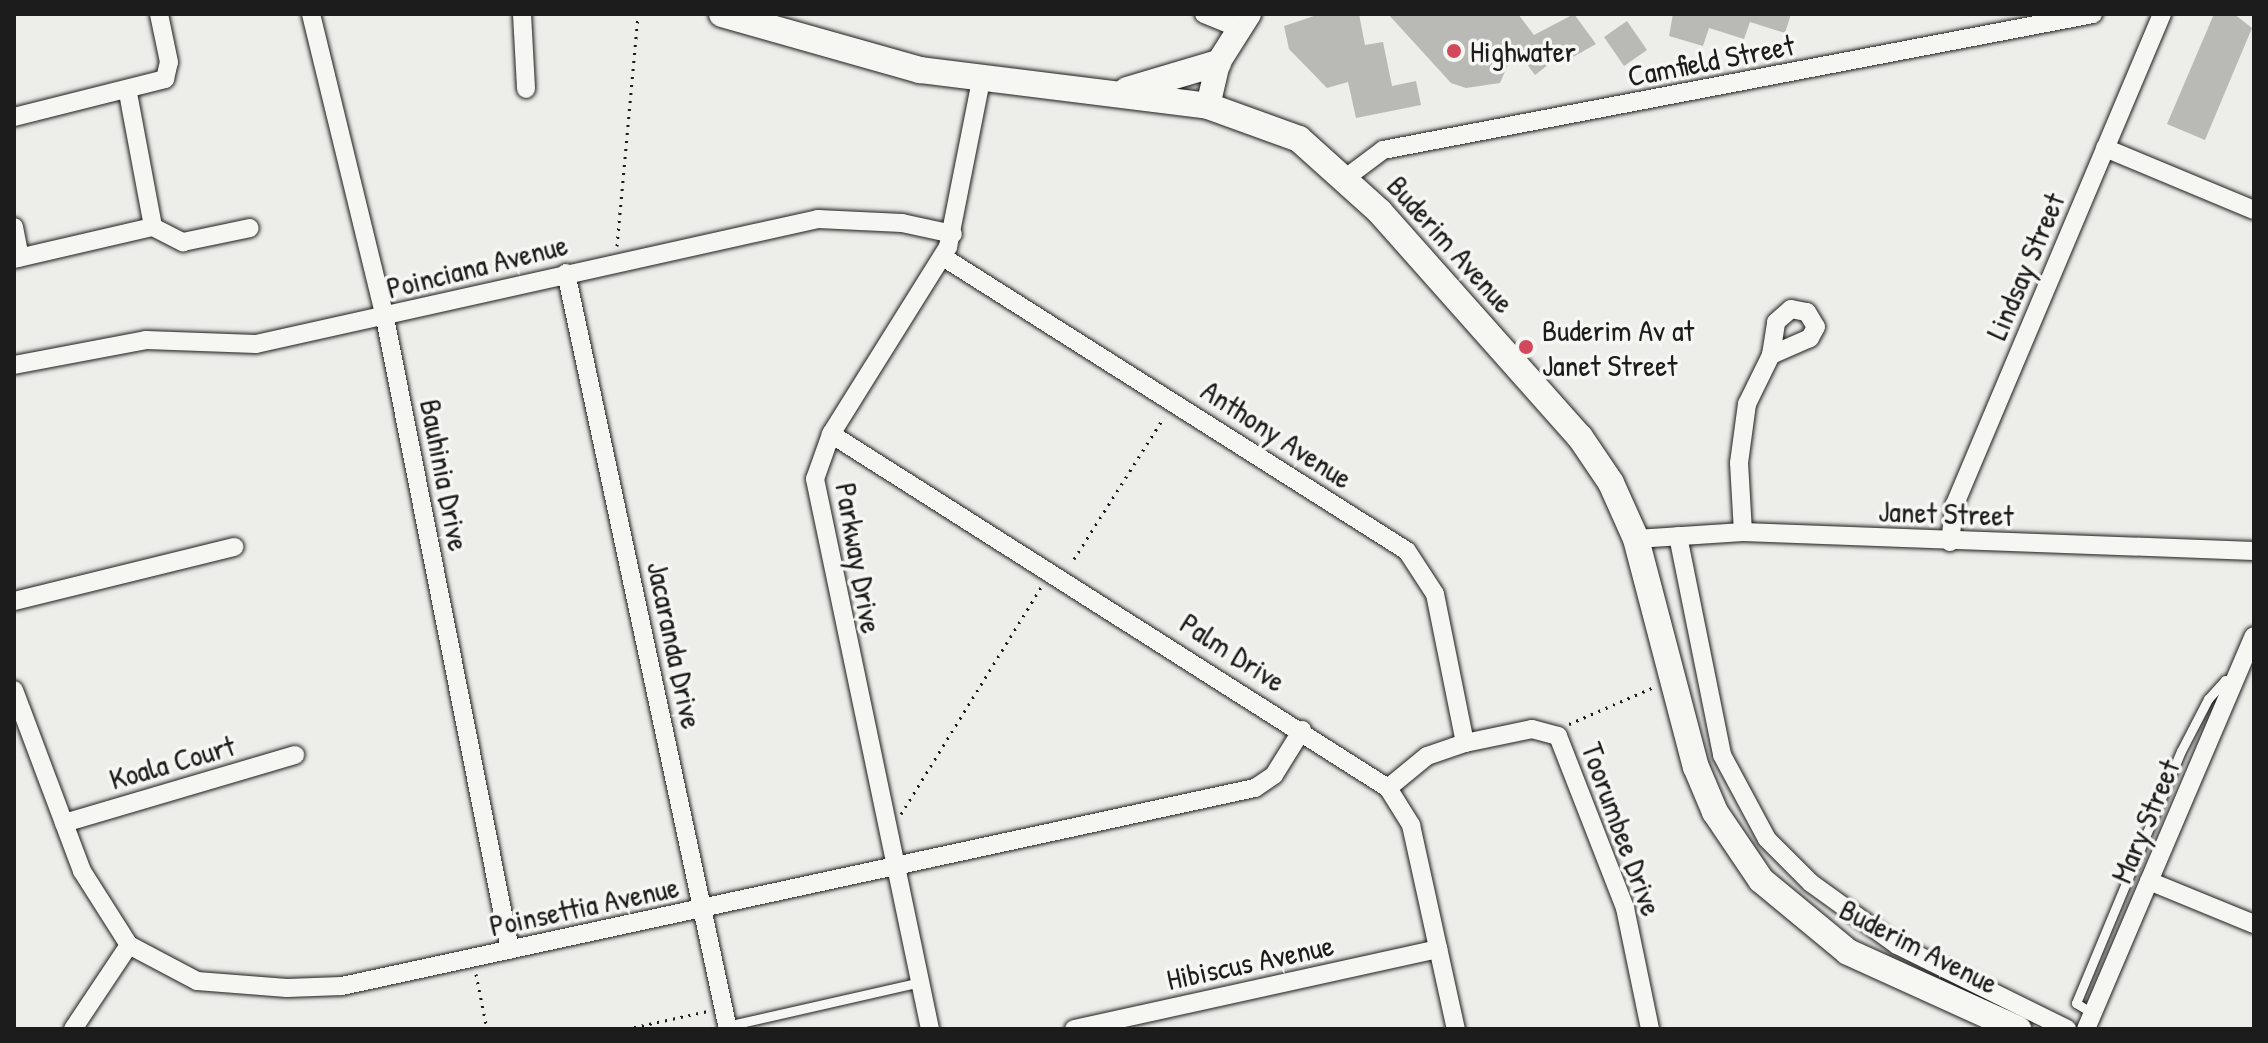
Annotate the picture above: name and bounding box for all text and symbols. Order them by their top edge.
street label: Camfield Street [1625,26,1797,94]
place label: Highwater [1470,33,1576,69]
marker: Highwater [1445,42,1463,60]
street label: Buderim Avenue [1380,168,1522,320]
street label: Lindsay Street [1978,187,2072,345]
street label: Poinciana Avenue [383,226,571,306]
place label: Buderim Av at Janet Street [1542,312,1694,382]
marker: Buderim Av at Janet Street [1517,338,1535,356]
street label: Anthony Avenue [1195,372,1359,496]
street label: Bauhinia Drive [413,396,477,554]
street label: Parkway Drive [828,480,890,636]
street label: Janet Street [1878,493,2014,533]
street label: Jacaranda Drive [640,558,710,732]
street label: Palm Drive [1174,605,1292,699]
street label: Koala Court [105,727,239,797]
street label: Toorumbee Drive [1574,737,1670,921]
street label: Mary Street [2103,754,2187,888]
street label: Poinsettia Avenue [486,868,682,944]
street label: Buderim Avenue [1834,891,2004,1001]
street label: Hibiscus Avenue [1163,927,1337,997]

